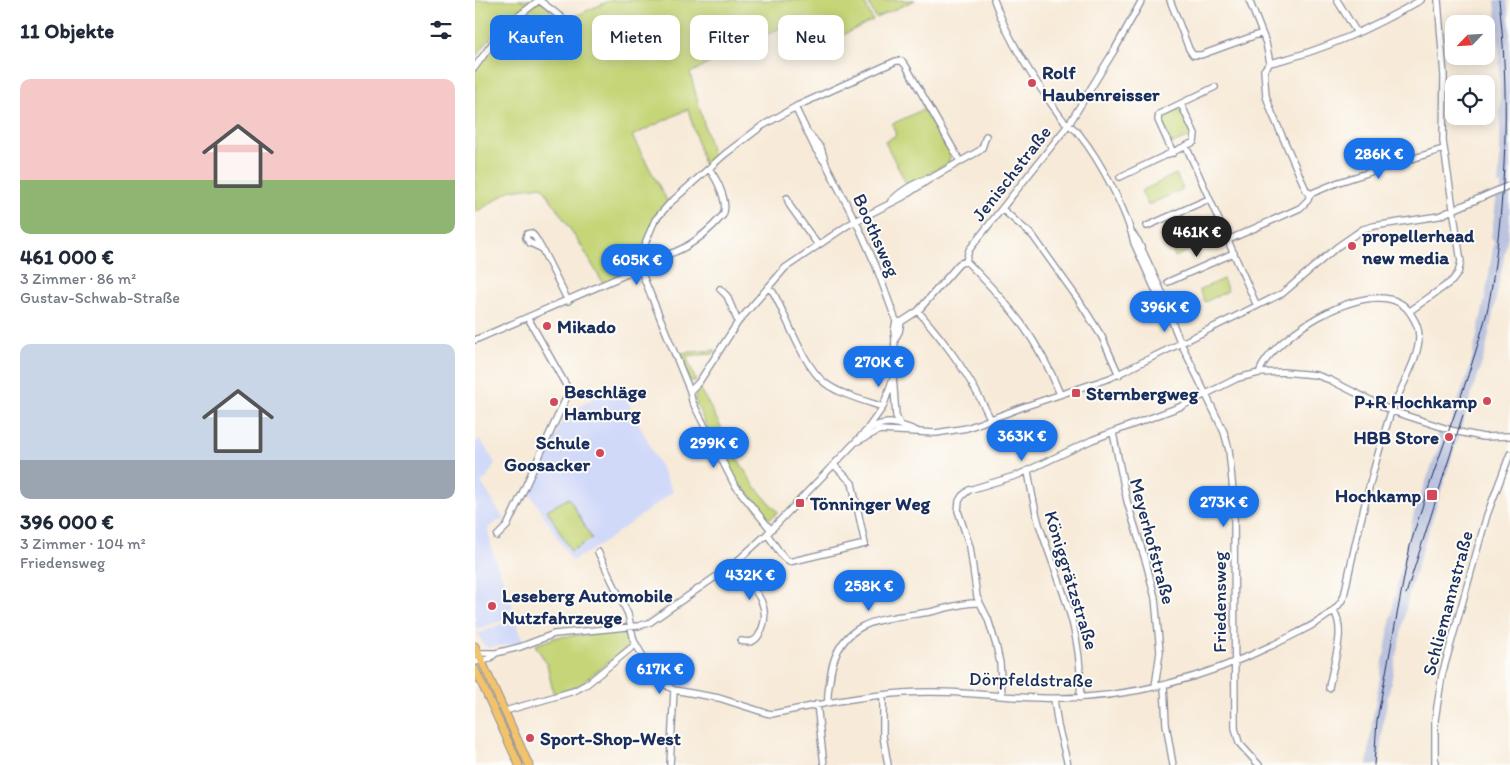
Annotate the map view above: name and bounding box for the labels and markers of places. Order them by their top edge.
place label: Rolf Haubenreisser [1042,61,1160,106]
marker: Rolf Haubenreisser [1026,77,1038,89]
pin: 286K € [1338,138,1420,180]
pin: 461K € [1156,216,1238,258]
place label: propellerhead new media [1361,224,1475,269]
marker: propellerhead new media [1346,240,1358,252]
pin: 605K € [596,244,678,286]
pin: 396K € [1124,290,1206,333]
place label: Mikado [557,315,616,338]
marker: Mikado [541,320,553,332]
pin: 270K € [838,346,920,388]
place label: Beschläge Hamburg [564,380,647,425]
place label: Sternbergweg [1086,382,1199,405]
marker: Sternbergweg [1070,387,1082,399]
place label: P+R Hochkamp [1354,390,1477,413]
marker: P+R Hochkamp [1481,395,1493,407]
marker: Beschläge Hamburg [548,396,560,408]
pin: 363K € [981,420,1063,462]
pin: 299K € [673,426,755,469]
place label: HBB Store [1353,426,1439,449]
place label: Schule Goosacker [504,431,590,476]
marker: HBB Store [1443,431,1455,443]
marker: Schule Goosacker [594,447,606,459]
place label: Hochkamp [1335,484,1421,507]
pin: 273K € [1183,486,1265,528]
marker: Hochkamp [1425,488,1439,502]
place label: Tönninger Weg [809,492,932,515]
marker: Tönninger Weg [794,497,806,509]
pin: 432K € [709,558,791,601]
pin: 258K € [828,570,910,612]
place label: Leseberg Automobile Nutzfahrzeuge [502,584,673,629]
marker: Leseberg Automobile Nutzfahrzeuge [486,600,498,612]
pin: 617K € [619,652,701,695]
place label: Sport-Shop-West [540,727,681,750]
marker: Sport-Shop-West [524,732,536,744]

